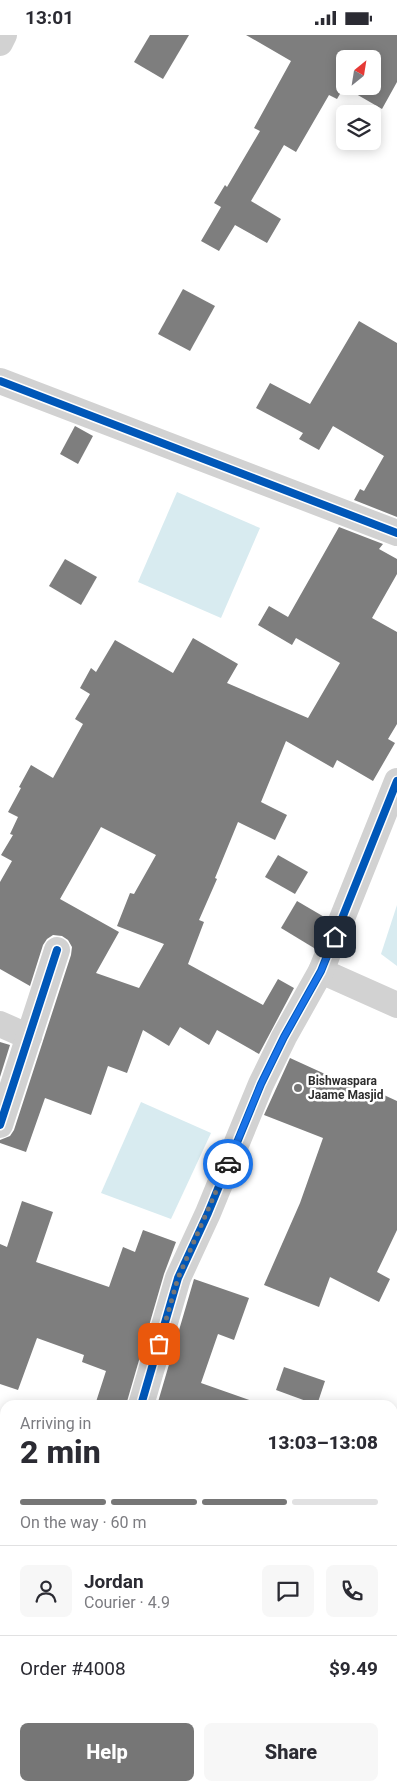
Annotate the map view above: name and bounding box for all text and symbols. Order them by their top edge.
text: 13:01 [25,6,74,29]
north arrow [336,50,381,95]
map controls [336,50,381,150]
button: layers [336,105,381,150]
pin [314,916,356,958]
icon: home [321,923,349,951]
place label: Bishwaspara Jaame Masjid [308,1074,384,1102]
marker: Bishwaspara Jaame Masjid [292,1082,304,1094]
courier [203,1139,253,1189]
icon: car [214,1150,242,1178]
pin [138,1323,180,1365]
icon: bag [145,1330,173,1358]
text: Arriving in [20,1414,91,1433]
text: 13:03–13:08 [267,1431,378,1454]
text: 2 min [20,1433,101,1471]
text: On the way · 60 m [20,1513,147,1532]
button: person [20,1565,72,1617]
button: chat [262,1565,314,1617]
button: phone [326,1565,378,1617]
text: Jordan [84,1570,144,1593]
text: Courier · 4.9 [84,1593,170,1612]
text: Order #4008 [20,1657,126,1680]
text: $9.49 [329,1657,378,1680]
button: Help [20,1723,194,1781]
button: Share [204,1723,378,1781]

